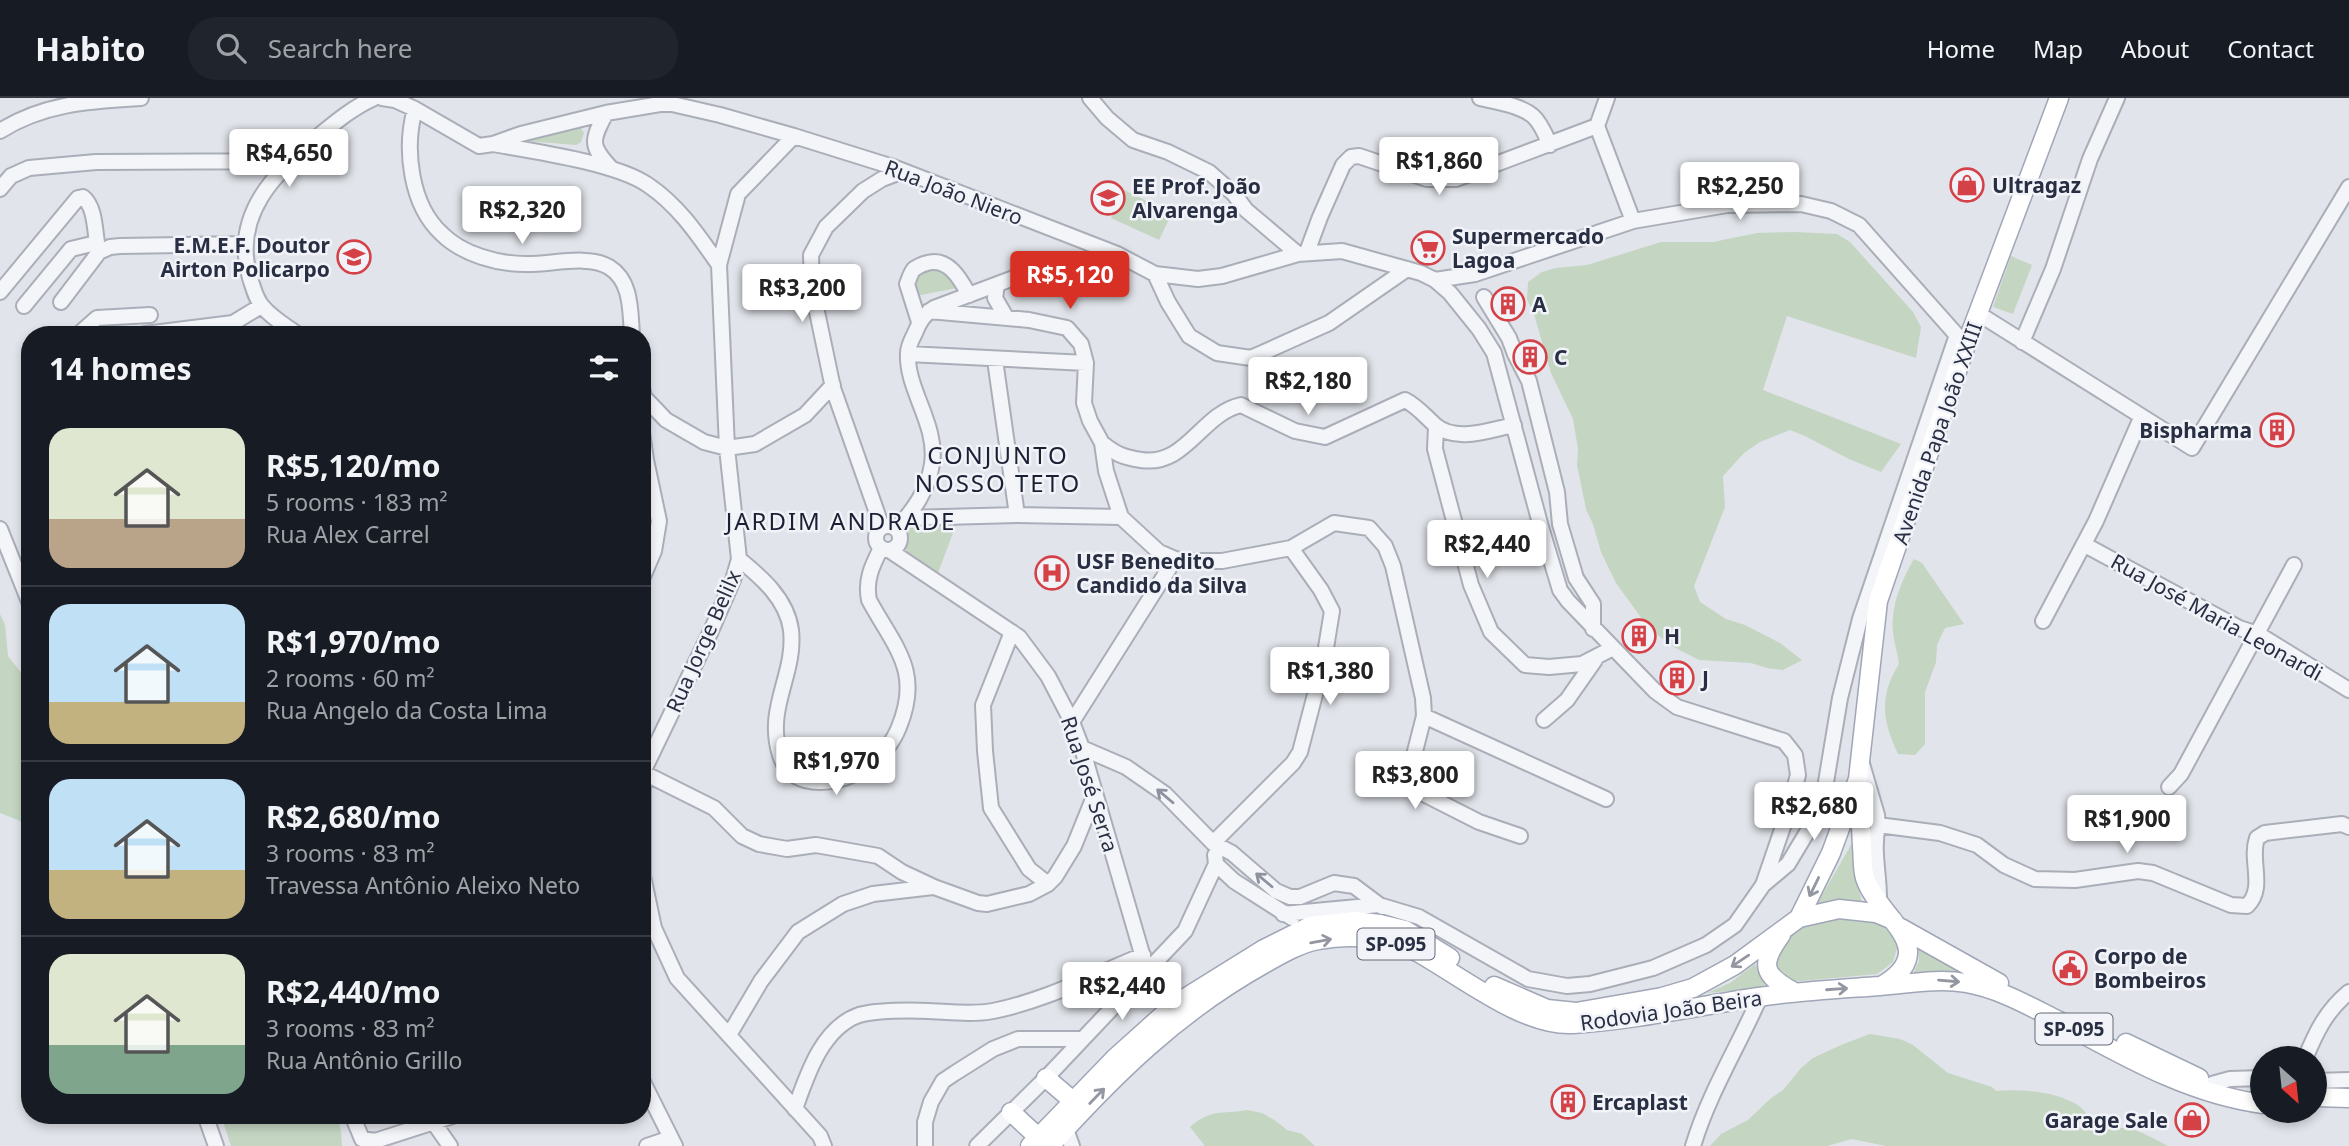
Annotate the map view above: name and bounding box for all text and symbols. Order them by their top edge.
search box [188,17,678,80]
text: Habito [35,26,146,71]
icon: search [212,29,250,67]
text: Search here [268,30,412,66]
text: Home [1927,32,1995,65]
text: Map [2033,32,2083,65]
text: About [2121,32,2189,65]
text: Contact [2227,32,2314,65]
pin: R$4,650 [224,130,354,189]
text: R$4,650 [245,136,333,168]
pin: R$1,860 [1374,138,1504,197]
text: R$1,860 [1395,144,1483,176]
street label: Rua João Niero [881,153,1027,231]
pin: R$2,250 [1675,162,1805,222]
shop icon: Ultragaz [1948,166,1986,204]
text: R$2,250 [1696,169,1784,201]
place label: Ultragaz [1992,171,2081,199]
place label: EE Prof. João Alvarenga [1132,172,1261,224]
school or university icon: EE Prof. João Alvarenga [1089,179,1127,217]
pin: R$2,320 [457,186,587,246]
text: R$2,320 [478,193,566,225]
place label: Supermercado Lagoa [1452,222,1604,274]
supermarket icon: Supermercado Lagoa [1409,229,1447,267]
place label: E.M.E.F. Doutor Airton Policarpo [161,231,331,283]
school or university icon: E.M.E.F. Doutor Airton Policarpo [335,238,373,276]
pin: R$5,120 [1005,252,1135,311]
text: R$5,120 [1026,258,1114,290]
pin: R$3,200 [737,264,867,324]
text: R$3,200 [758,271,846,303]
building icon: A [1489,285,1527,323]
place label: A [1532,290,1547,318]
street label: Avenida Papa João XXIII [1886,318,1988,548]
building icon: C [1511,338,1549,376]
place label: C [1554,343,1567,371]
text: 14 homes [49,348,192,389]
icon: filters [585,349,623,387]
pin: R$2,180 [1243,358,1373,417]
text: R$2,180 [1264,364,1352,396]
building icon: Bispharma [2258,411,2296,449]
place label: Bispharma [2139,416,2252,444]
district label: CONJUNTO NOSSO TETO [915,438,1081,499]
text: R$5,120/mo [266,445,440,486]
icon: home [105,456,189,540]
text: 5 rooms · 183 m² [266,486,448,518]
district label: JARDIM ANDRADE [724,504,956,537]
text: Rua Alex Carrel [266,518,430,550]
pin: R$2,440 [1422,520,1552,580]
text: R$2,440 [1443,527,1531,559]
place label: USF Benedito Candido da Silva [1076,547,1247,599]
street label: Rua José Maria Leonardi [2106,547,2328,687]
hospital icon: USF Benedito Candido da Silva [1033,554,1071,592]
street label: Rua Jorge Belilx [659,565,747,717]
building icon: H [1620,617,1658,655]
text: R$1,970/mo [266,621,440,662]
place label: H [1664,622,1680,650]
icon: home [105,632,189,716]
pin: R$1,380 [1265,648,1395,707]
text: R$1,380 [1286,654,1374,686]
building icon: J [1658,659,1696,697]
text: 2 rooms · 60 m² [266,662,435,694]
place label: J [1700,664,1709,692]
text: Rua Angelo da Costa Lima [266,694,547,726]
street label: Rua José Serra [1055,713,1125,855]
pin: R$1,970 [771,738,901,797]
text: R$1,970 [792,744,880,776]
pin: R$3,800 [1350,752,1480,811]
text: R$3,800 [1371,758,1459,790]
pin: R$2,680 [1749,782,1879,842]
one-way arrow [1156,788,1174,804]
text: R$2,680 [1770,789,1858,821]
text: R$2,680/mo [266,796,440,837]
pin: R$1,900 [2062,796,2192,855]
text: R$1,900 [2083,802,2171,834]
icon: home [105,807,189,891]
text: 3 rooms · 83 m² [266,837,435,869]
text: Travessa Antônio Aleixo Neto [266,869,580,901]
one-way arrow [1255,872,1273,888]
one-way arrow [1807,876,1821,897]
road number: SP-095 [1358,929,1434,960]
one-way arrow [1309,934,1332,947]
place label: Corpo de Bombeiros [2094,942,2206,994]
public building icon: Corpo de Bombeiros [2051,949,2089,987]
one-way arrow [1731,954,1750,968]
pin: R$2,440 [1057,962,1187,1022]
text: R$2,440 [1078,969,1166,1001]
text: R$2,440/mo [266,971,440,1012]
one-way arrow [1937,975,1960,988]
icon: home [105,982,189,1066]
one-way arrow [1826,982,1848,995]
street label: Rodovia João Beira [1578,983,1764,1037]
text: 3 rooms · 83 m² [266,1012,435,1044]
road number: SP-095 [2036,1014,2112,1044]
text: Rua Antônio Grillo [266,1044,463,1076]
north arrow [2250,1046,2328,1124]
map controls [2250,1046,2327,1123]
building icon: Ercaplast [1549,1083,1587,1121]
one-way arrow [1088,1088,1105,1105]
place label: Ercaplast [1592,1088,1688,1116]
shop icon: Garage Sale [2173,1101,2211,1139]
place label: Garage Sale [2044,1106,2168,1134]

